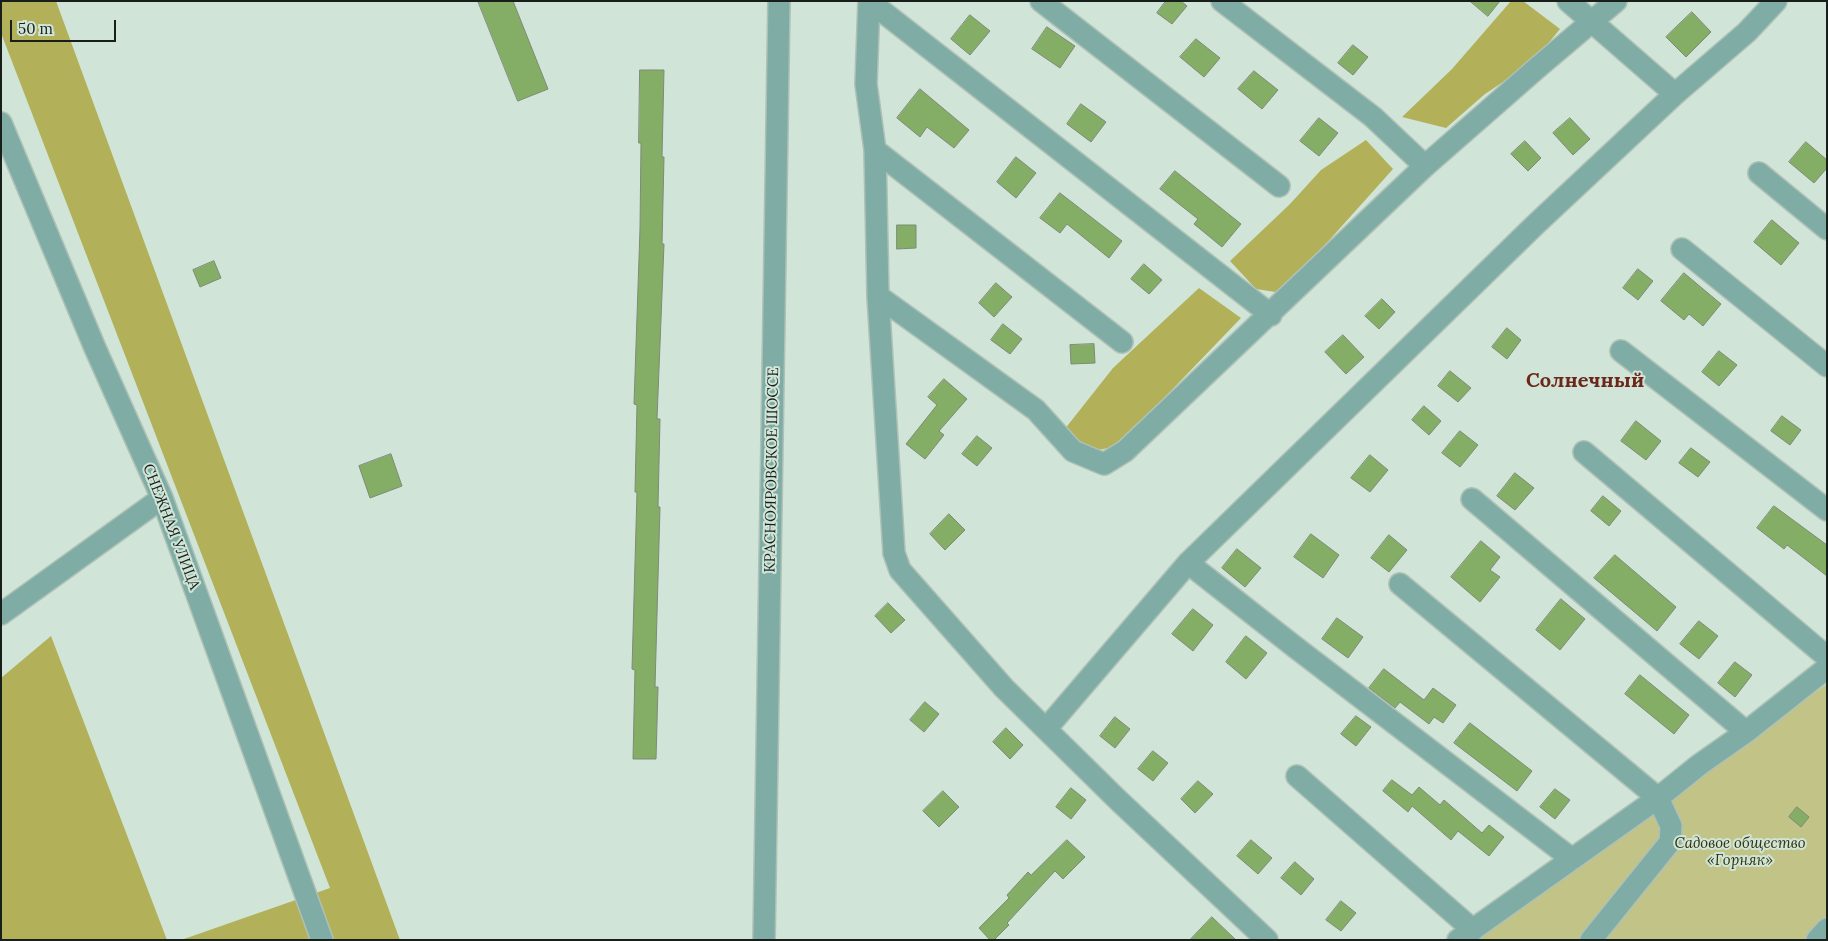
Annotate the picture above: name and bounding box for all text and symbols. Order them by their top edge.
scale bar [12,10,119,42]
text: 50 m [18,19,53,38]
street label: КРАСНОЯРОВСКОЕ ШОССЕ [761,367,783,573]
district label: Солнечный [1526,369,1644,393]
street label: СНЕЖНАЯ УЛИЦА [139,462,203,592]
park label: Садовое общество «Горняк» [1674,835,1806,870]

